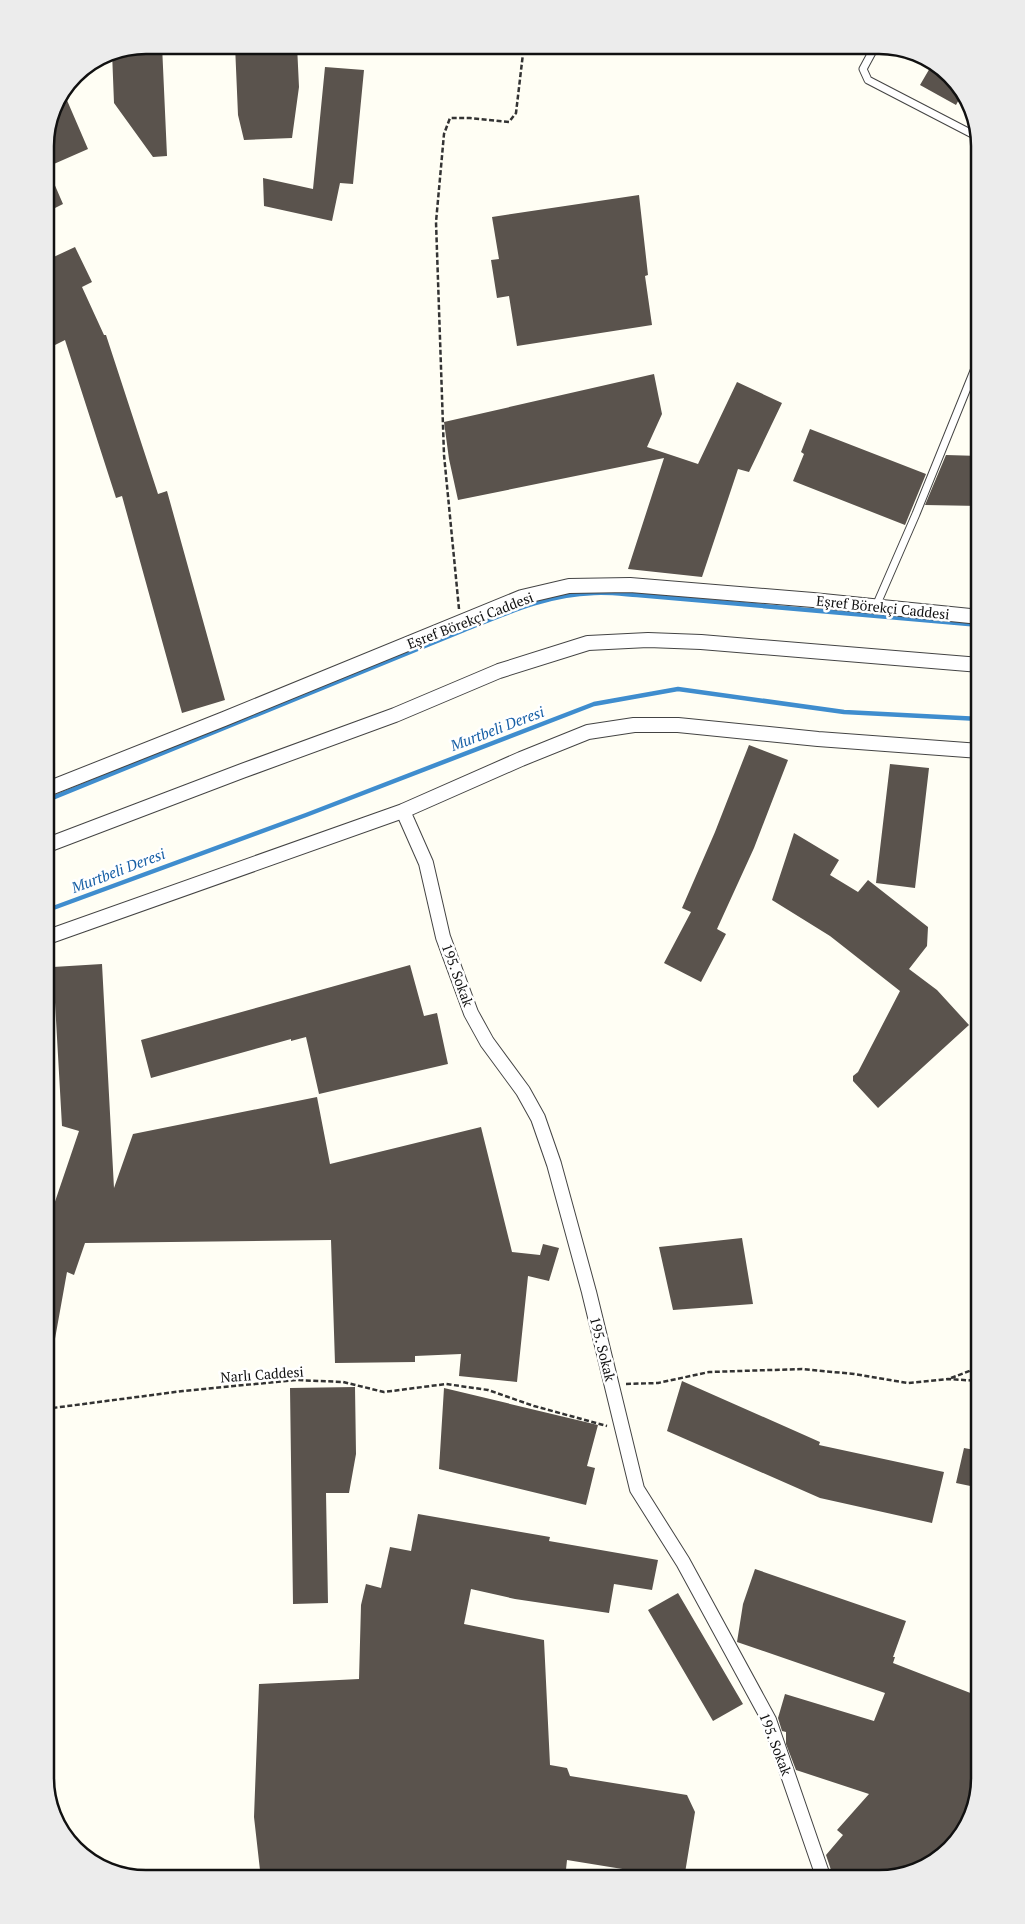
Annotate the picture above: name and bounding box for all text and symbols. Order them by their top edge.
street label: Eşref Börekçi Caddesi [404,587,536,653]
street label: Eşref Börekçi Caddesi [815,591,951,623]
water label: Murtbeli Deresi [446,701,547,755]
water label: Murtbeli Deresi [67,843,168,897]
street label: 195. Sokak [438,941,478,1010]
street label: 195. Sokak [586,1315,620,1384]
street label: Narlı Caddesi [220,1362,304,1386]
street label: 195. Sokak [755,1710,797,1779]

